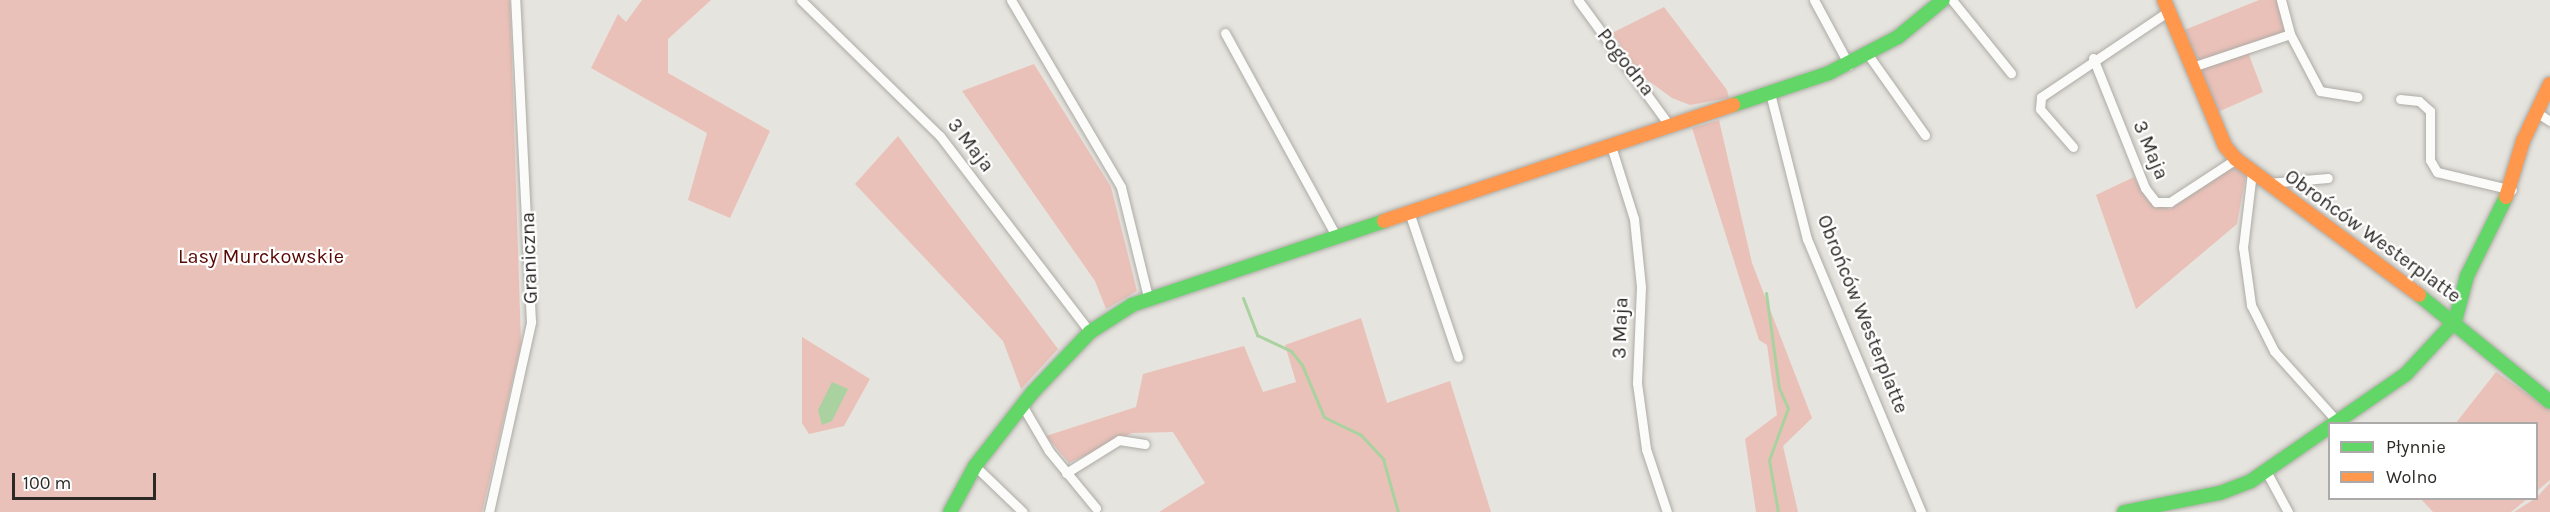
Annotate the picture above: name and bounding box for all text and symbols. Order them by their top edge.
street label: Pogodna [1592,23,1660,101]
street label: 3 Maja [943,113,999,177]
street label: 3 Maja [2128,117,2174,183]
street label: Obrońców Westerplatte [2280,164,2466,308]
street label: Obrońców Westerplatte [1812,211,1914,417]
street label: Graniczna [515,212,543,304]
park label: Lasy Murckowskie [178,244,344,268]
street label: 3 Maja [1607,297,1633,359]
legend [2328,422,2538,500]
text: Płynnie [2386,436,2446,458]
scale bar [15,461,159,499]
text: Wolno [2386,466,2437,488]
text: 100 m [23,472,71,494]

